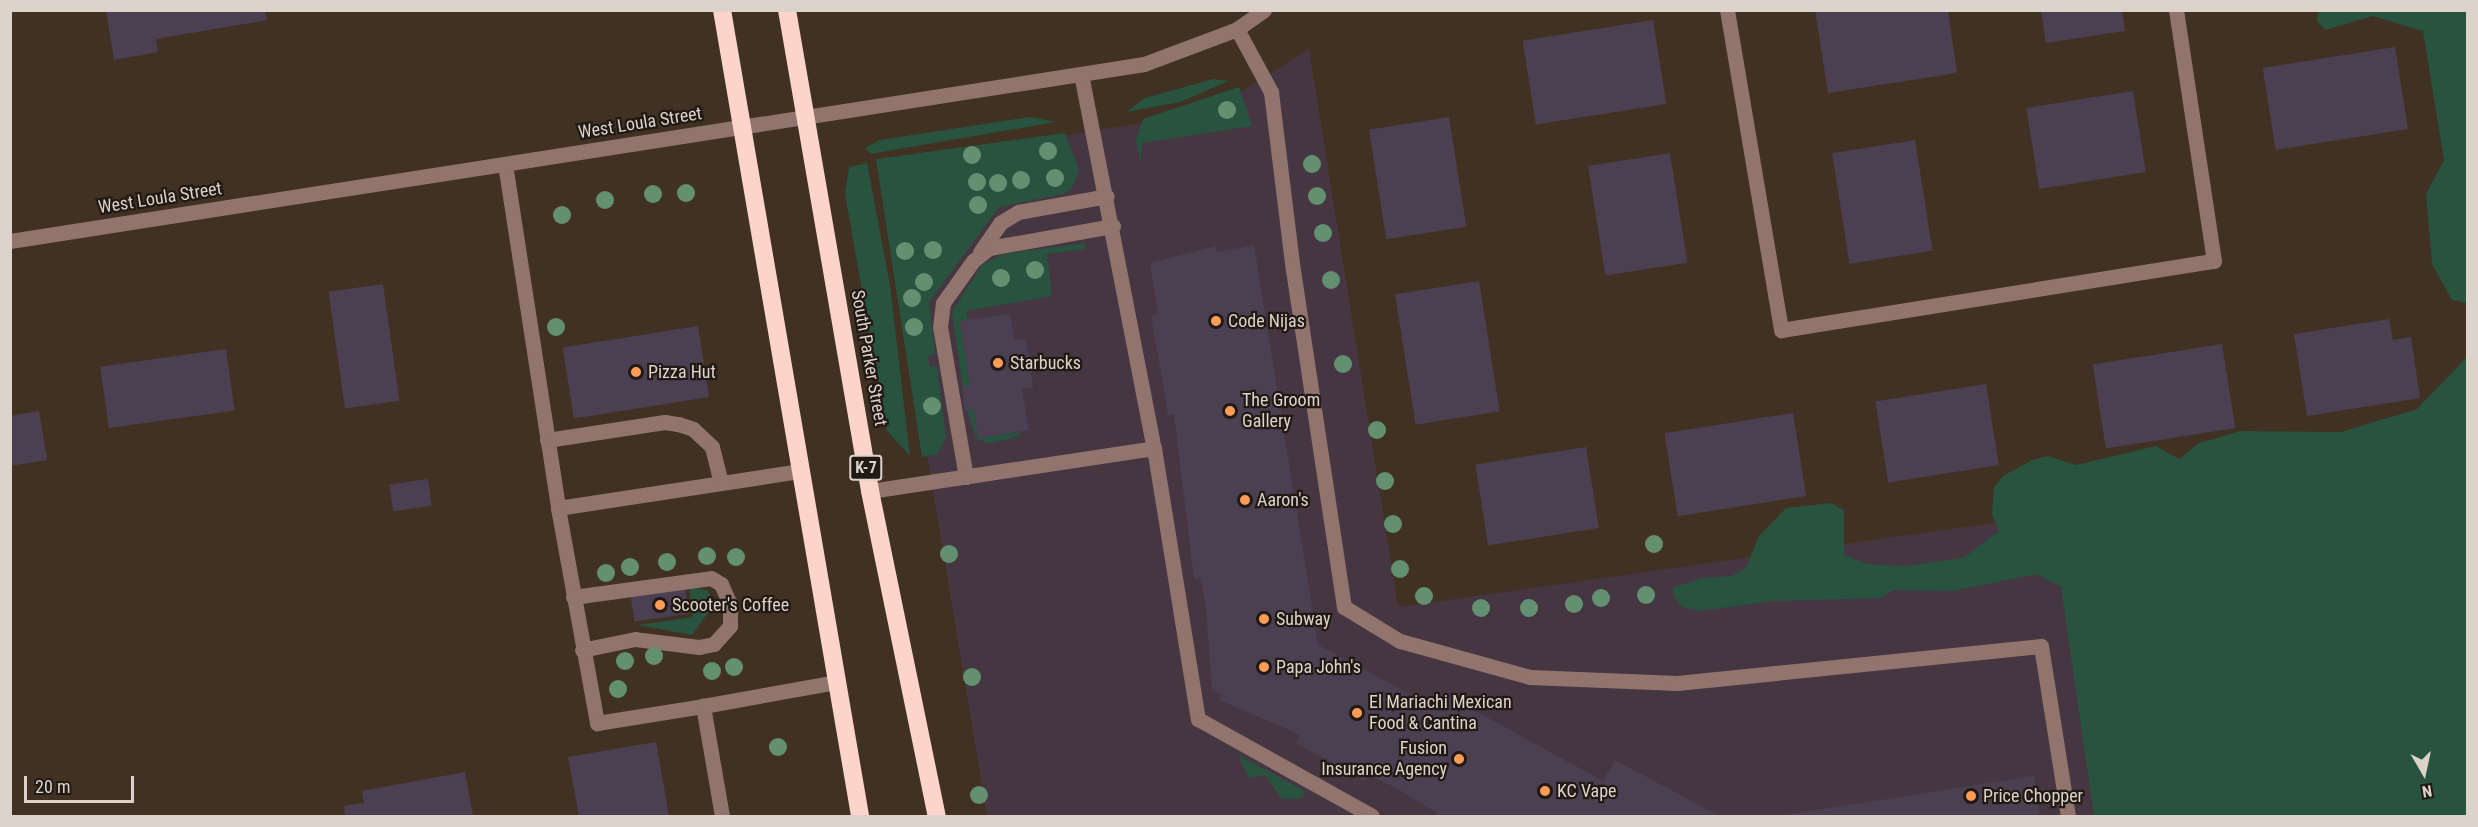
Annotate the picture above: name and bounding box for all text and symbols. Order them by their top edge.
street label: West Loula Street [577,103,703,143]
street label: West Loula Street [97,178,223,218]
street label: South Parker Street [846,288,892,428]
place label: Code Nijas [1228,310,1305,332]
marker: Code Nijas [1209,314,1223,328]
place label: Starbucks [1010,352,1081,374]
marker: Starbucks [991,356,1005,370]
place label: Pizza Hut [648,361,716,383]
marker: Pizza Hut [629,365,643,379]
place label: The Groom Gallery [1242,390,1320,432]
marker: The Groom Gallery [1223,404,1237,418]
road number: K-7 [848,455,884,481]
place label: Aaron's [1257,489,1309,511]
marker: Aaron's [1238,493,1252,507]
place label: Scooter's Coffee [672,594,789,616]
marker: Scooter's Coffee [653,598,667,612]
place label: Subway [1276,608,1331,630]
marker: Subway [1257,612,1271,626]
place label: Papa John's [1276,656,1361,678]
marker: Papa John's [1257,660,1271,674]
place label: El Mariachi Mexican Food & Cantina [1369,692,1512,734]
marker: El Mariachi Mexican Food & Cantina [1350,706,1364,720]
place label: Fusion Insurance Agency [1321,738,1447,780]
north arrow [2394,743,2454,803]
marker: Fusion Insurance Agency [1452,752,1466,766]
scale bar [27,764,136,802]
text: 20 m [35,776,70,797]
place label: KC Vape [1557,780,1617,802]
text: N [2421,781,2433,801]
marker: KC Vape [1538,784,1552,798]
place label: Price Chopper [1983,785,2083,807]
marker: Price Chopper [1964,789,1978,803]

